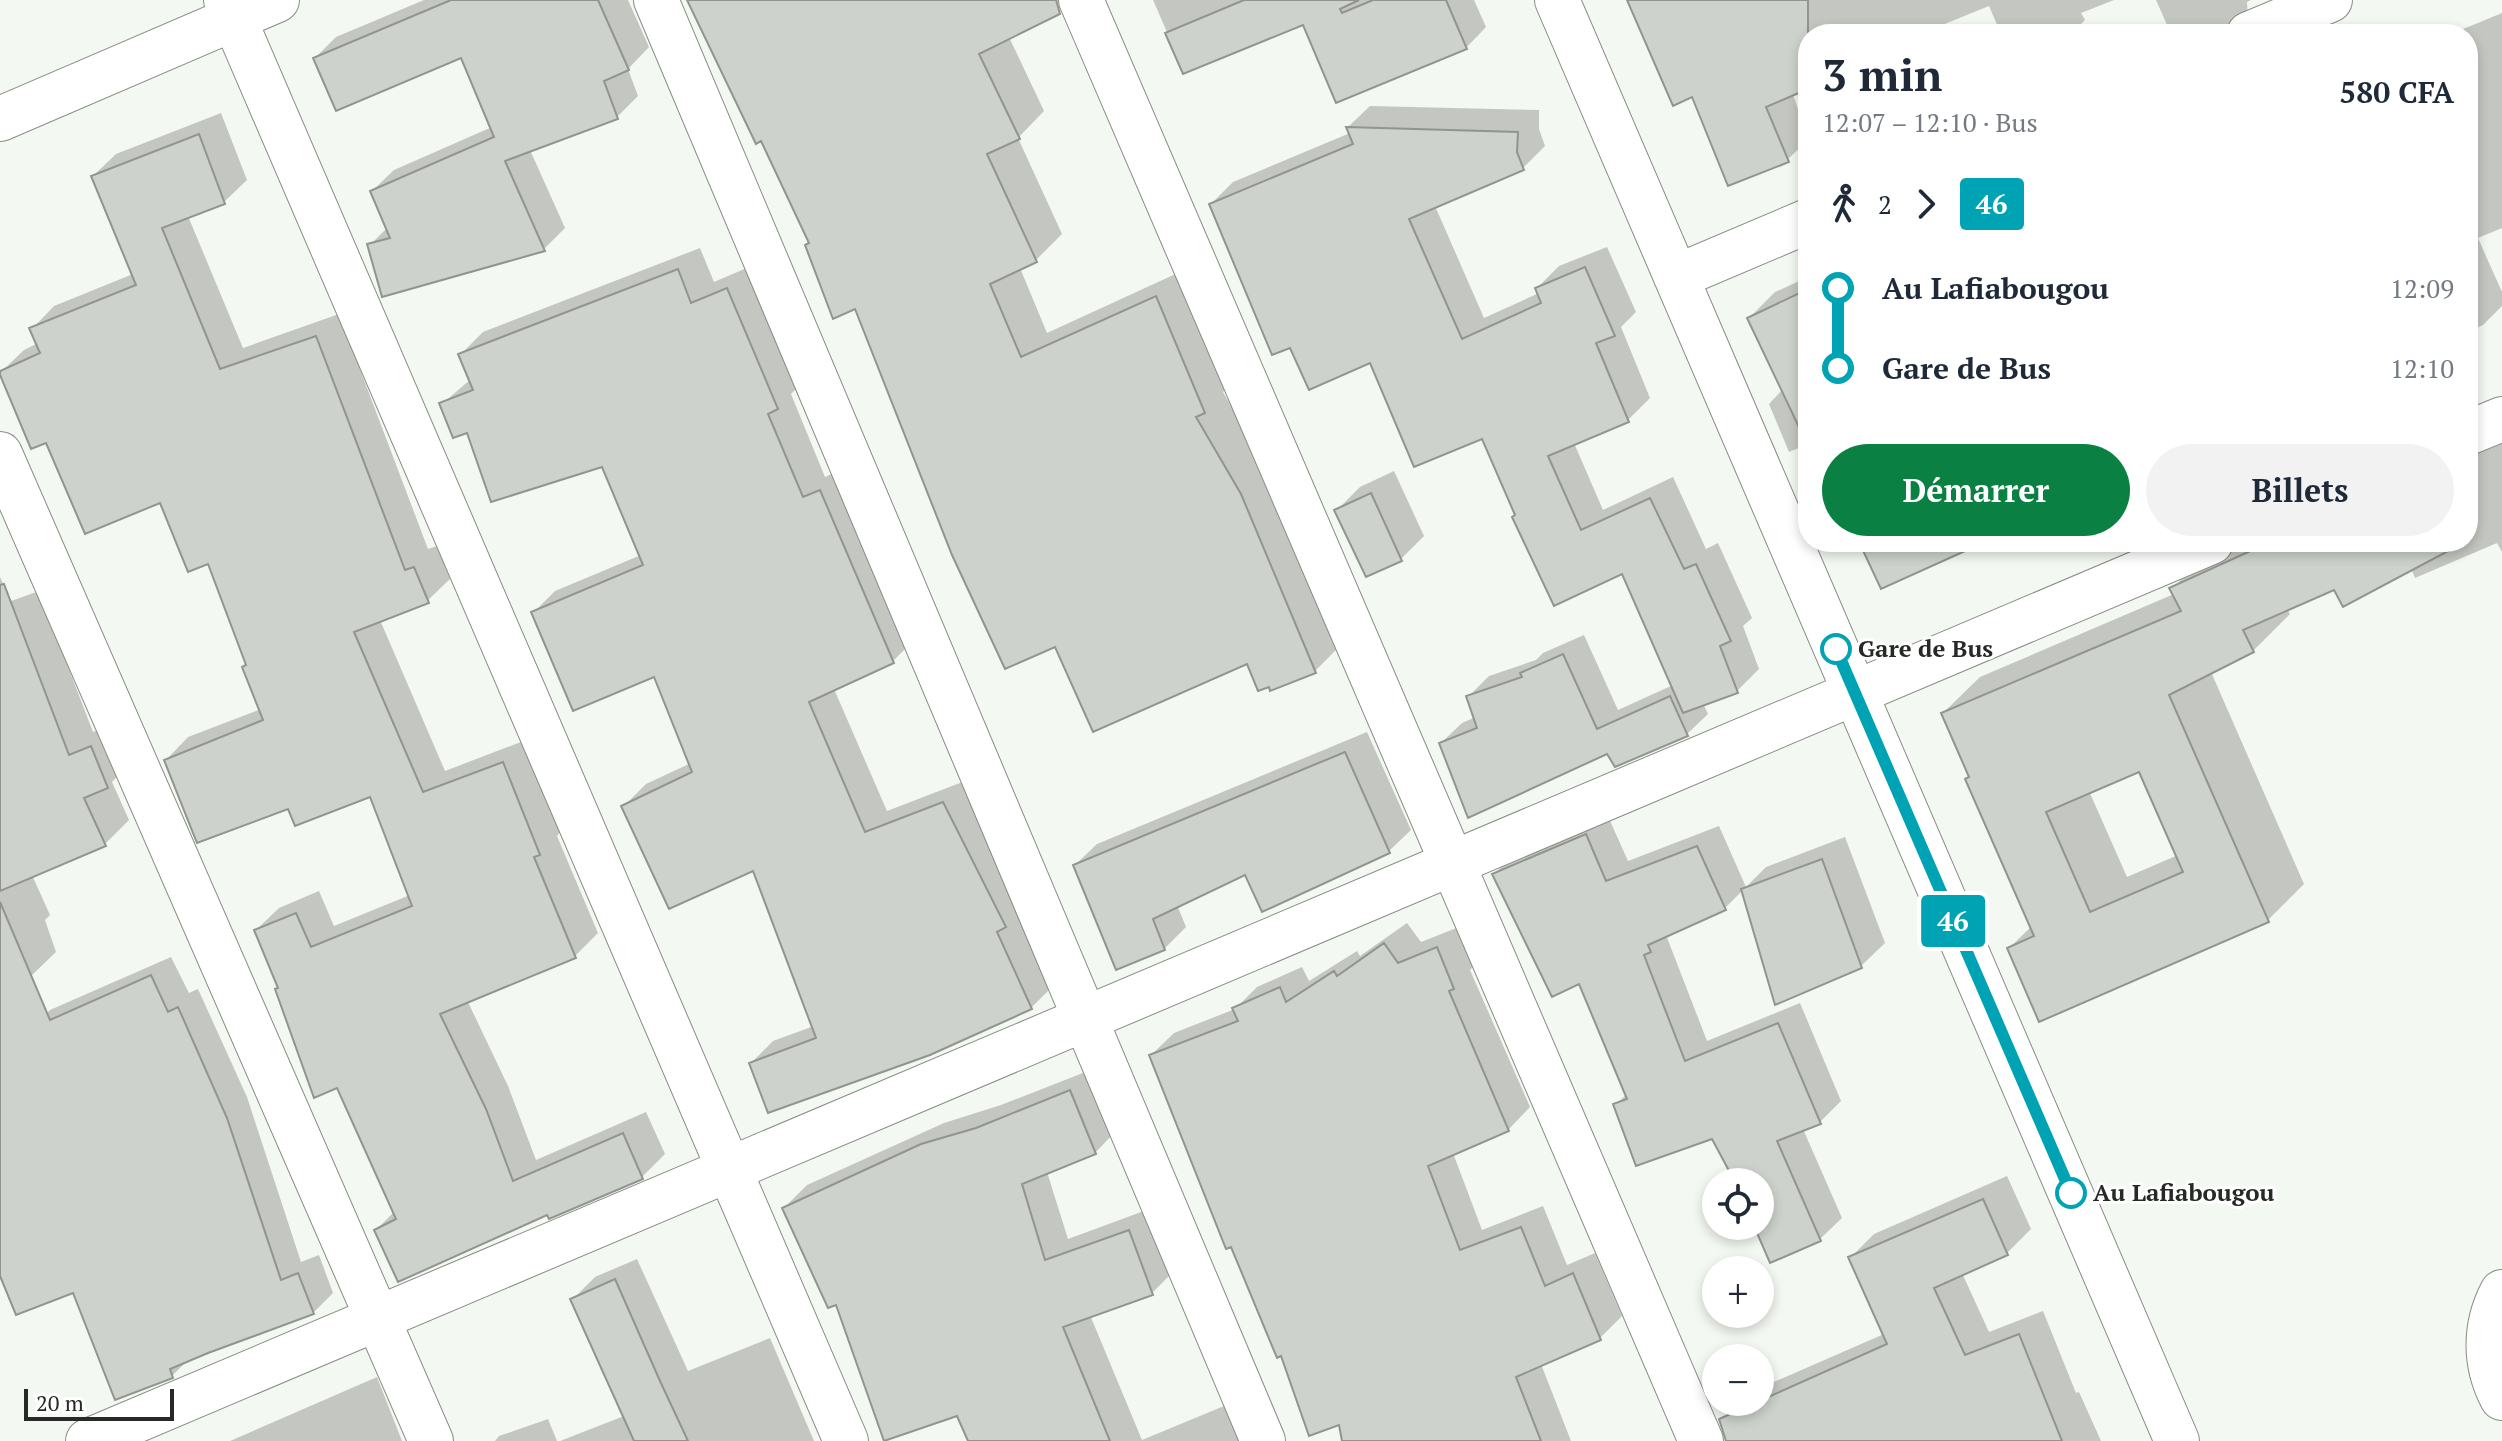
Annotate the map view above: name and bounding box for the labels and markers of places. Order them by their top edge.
place label: Gare de Bus [1858,632,1993,664]
marker: Gare de Bus [1821,634,1851,664]
place label: Au Lafiabougou [2093,1176,2275,1208]
marker: Au Lafiabougou [2056,1178,2086,1208]

